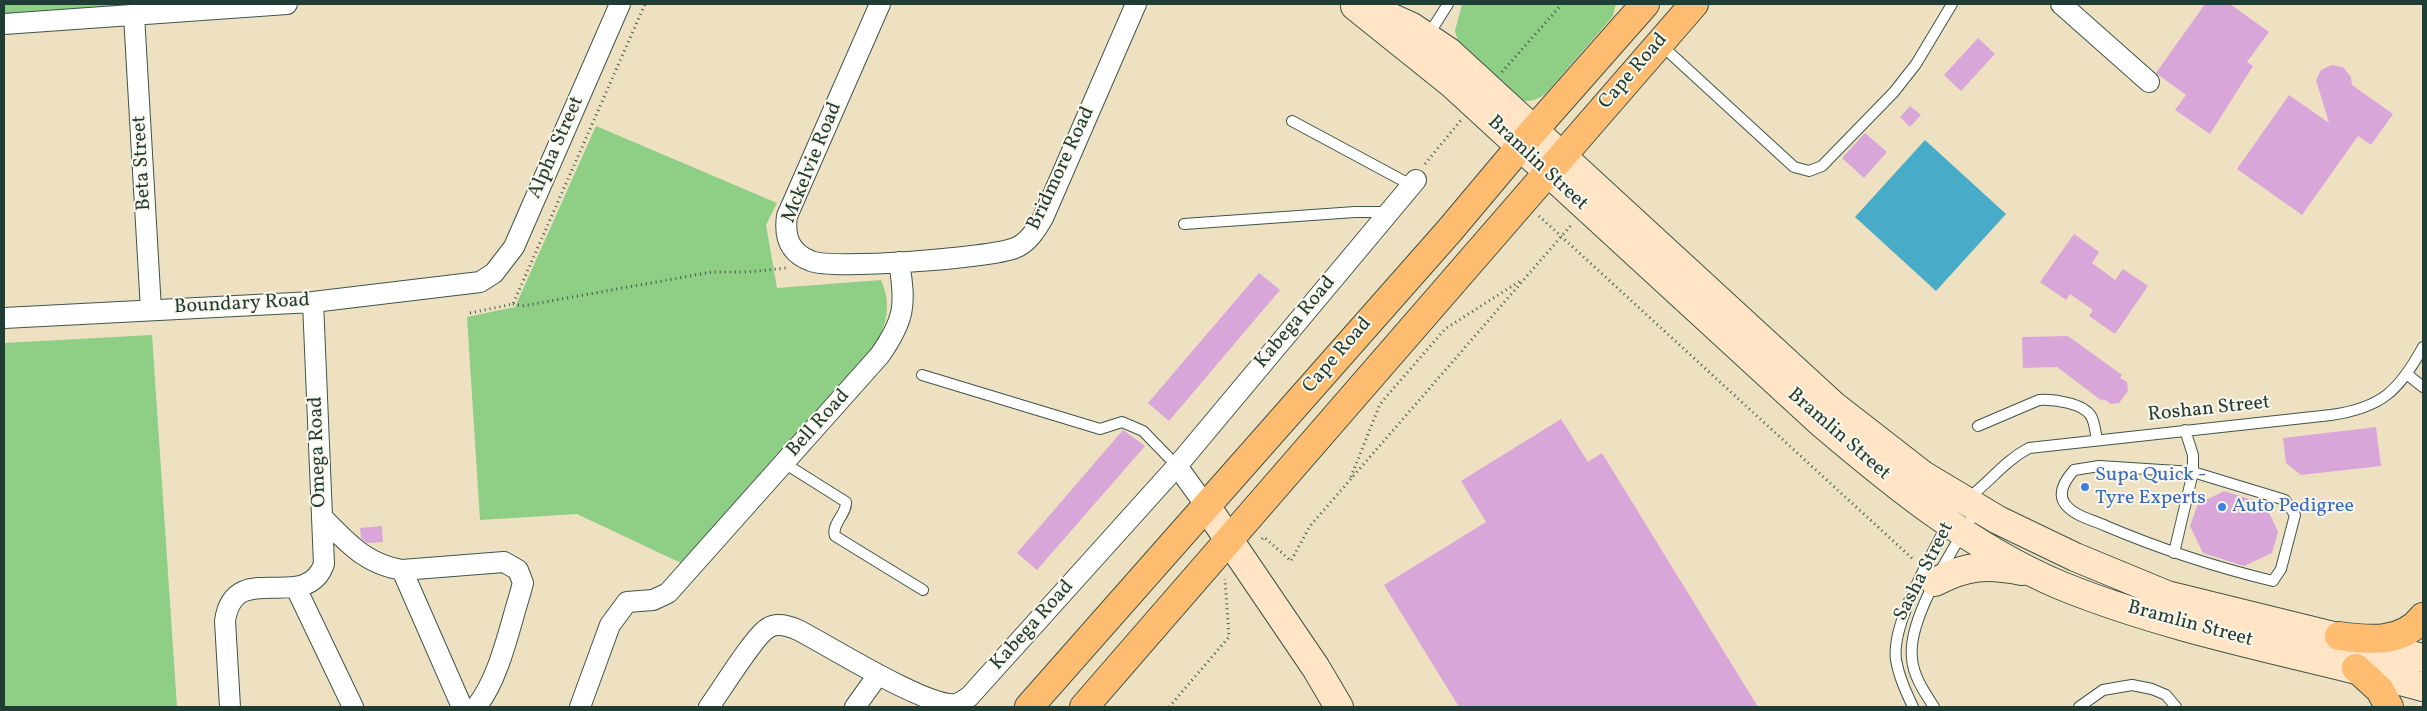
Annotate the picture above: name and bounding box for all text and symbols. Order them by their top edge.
street label: Cape Road [1594,29,1674,115]
street label: Alpha Street [524,93,590,203]
street label: Mckelvie Road [778,99,848,227]
street label: Bridmore Road [1023,103,1101,235]
street label: Bramlin Street [1482,111,1592,217]
street label: Beta Street [129,115,157,211]
street label: Kabega Road [1250,272,1342,374]
street label: Boundary Road [174,289,310,321]
street label: Cape Road [1298,313,1378,399]
street label: Bramlin Street [1782,384,1894,486]
street label: Bell Road [782,385,856,463]
street label: Roshan Street [2147,392,2271,428]
street label: Omega Road [305,396,333,508]
place label: Supa Quick - Tyre Experts [2095,464,2206,511]
marker: Supa Quick - Tyre Experts [2079,481,2091,493]
place label: Auto Pedigree [2232,495,2354,519]
marker: Auto Pedigree [2216,501,2228,513]
street label: Sasha Street [1890,519,1960,625]
street label: Kabega Road [986,576,1080,676]
street label: Bramlin Street [2125,597,2255,653]

